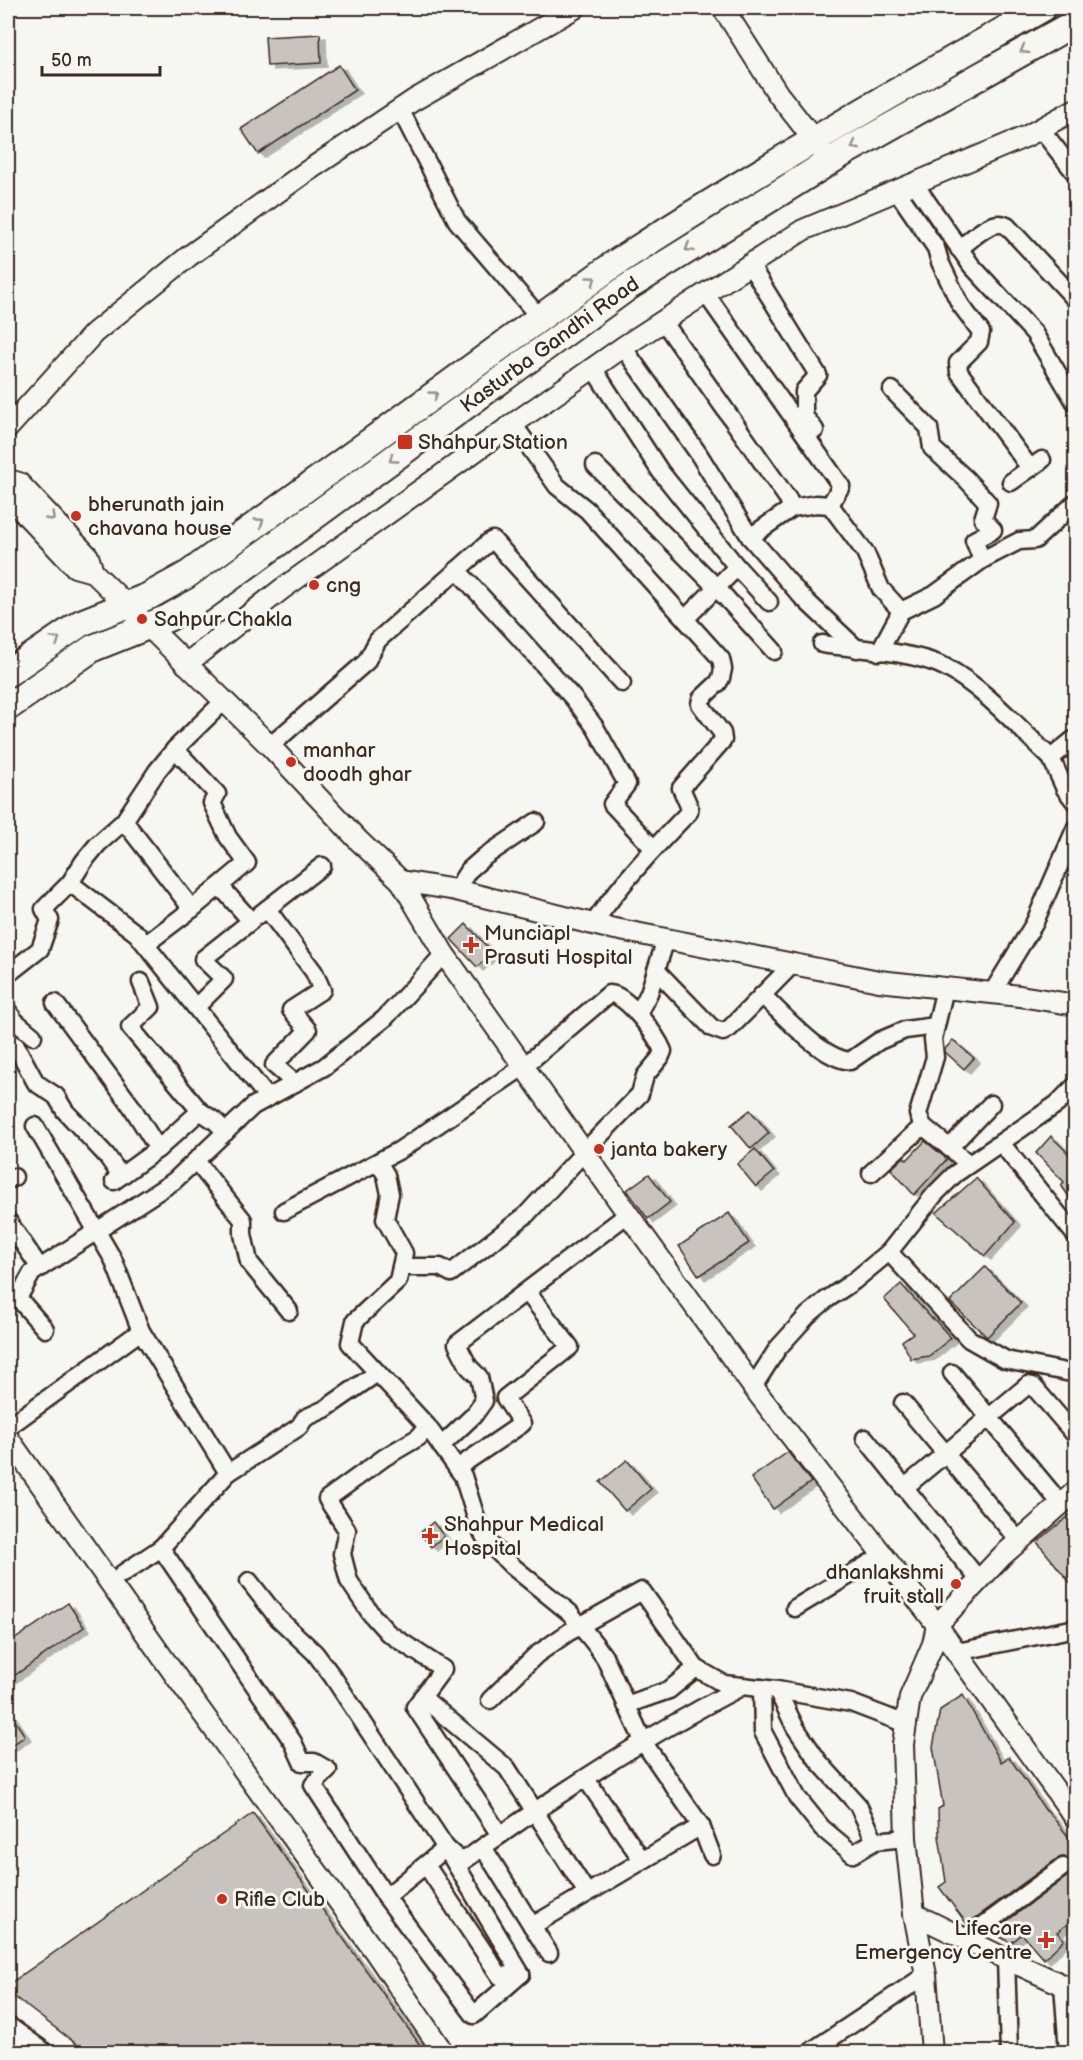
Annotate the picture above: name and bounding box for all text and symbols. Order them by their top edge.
scale bar [42,39,160,77]
one-way arrow [1020,42,1030,54]
text: 50 m [51,50,92,71]
one-way arrow [851,139,861,150]
one-way arrow [685,241,695,253]
street label: Kasturba Gandhi Road [456,271,644,418]
one-way arrow [585,277,596,288]
one-way arrow [428,391,439,402]
place label: Shahpur Station [418,430,568,455]
marker: Shahpur Station [396,433,414,451]
one-way arrow [388,452,399,463]
place label: bherunath jain chavana house [88,492,232,541]
marker: bherunath jain chavana house [69,509,83,523]
one-way arrow [44,510,55,520]
one-way arrow [253,519,264,530]
place label: cng [326,573,361,598]
marker: cng [307,578,321,592]
place label: Sahpur Chakla [154,607,292,632]
marker: Sahpur Chakla [135,612,149,626]
one-way arrow [49,636,60,647]
place label: manhar doodh ghar [303,738,412,787]
marker: manhar doodh ghar [284,755,298,769]
place label: Munciapl Prasuti Hospital [484,921,633,970]
marker: Munciapl Prasuti Hospital [462,936,480,954]
place label: janta bakery [610,1137,728,1162]
marker: janta bakery [592,1142,606,1156]
place label: Shahpur Medical Hospital [444,1512,604,1561]
marker: Shahpur Medical Hospital [421,1527,439,1545]
place label: dhanlakshmi fruit stall [826,1560,944,1609]
marker: dhanlakshmi fruit stall [949,1577,963,1591]
place label: Rifle Club [234,1887,325,1912]
marker: Rifle Club [215,1892,229,1906]
place label: Lifecare Emergency Centre [855,1916,1032,1965]
marker: Lifecare Emergency Centre [1037,1931,1055,1949]

